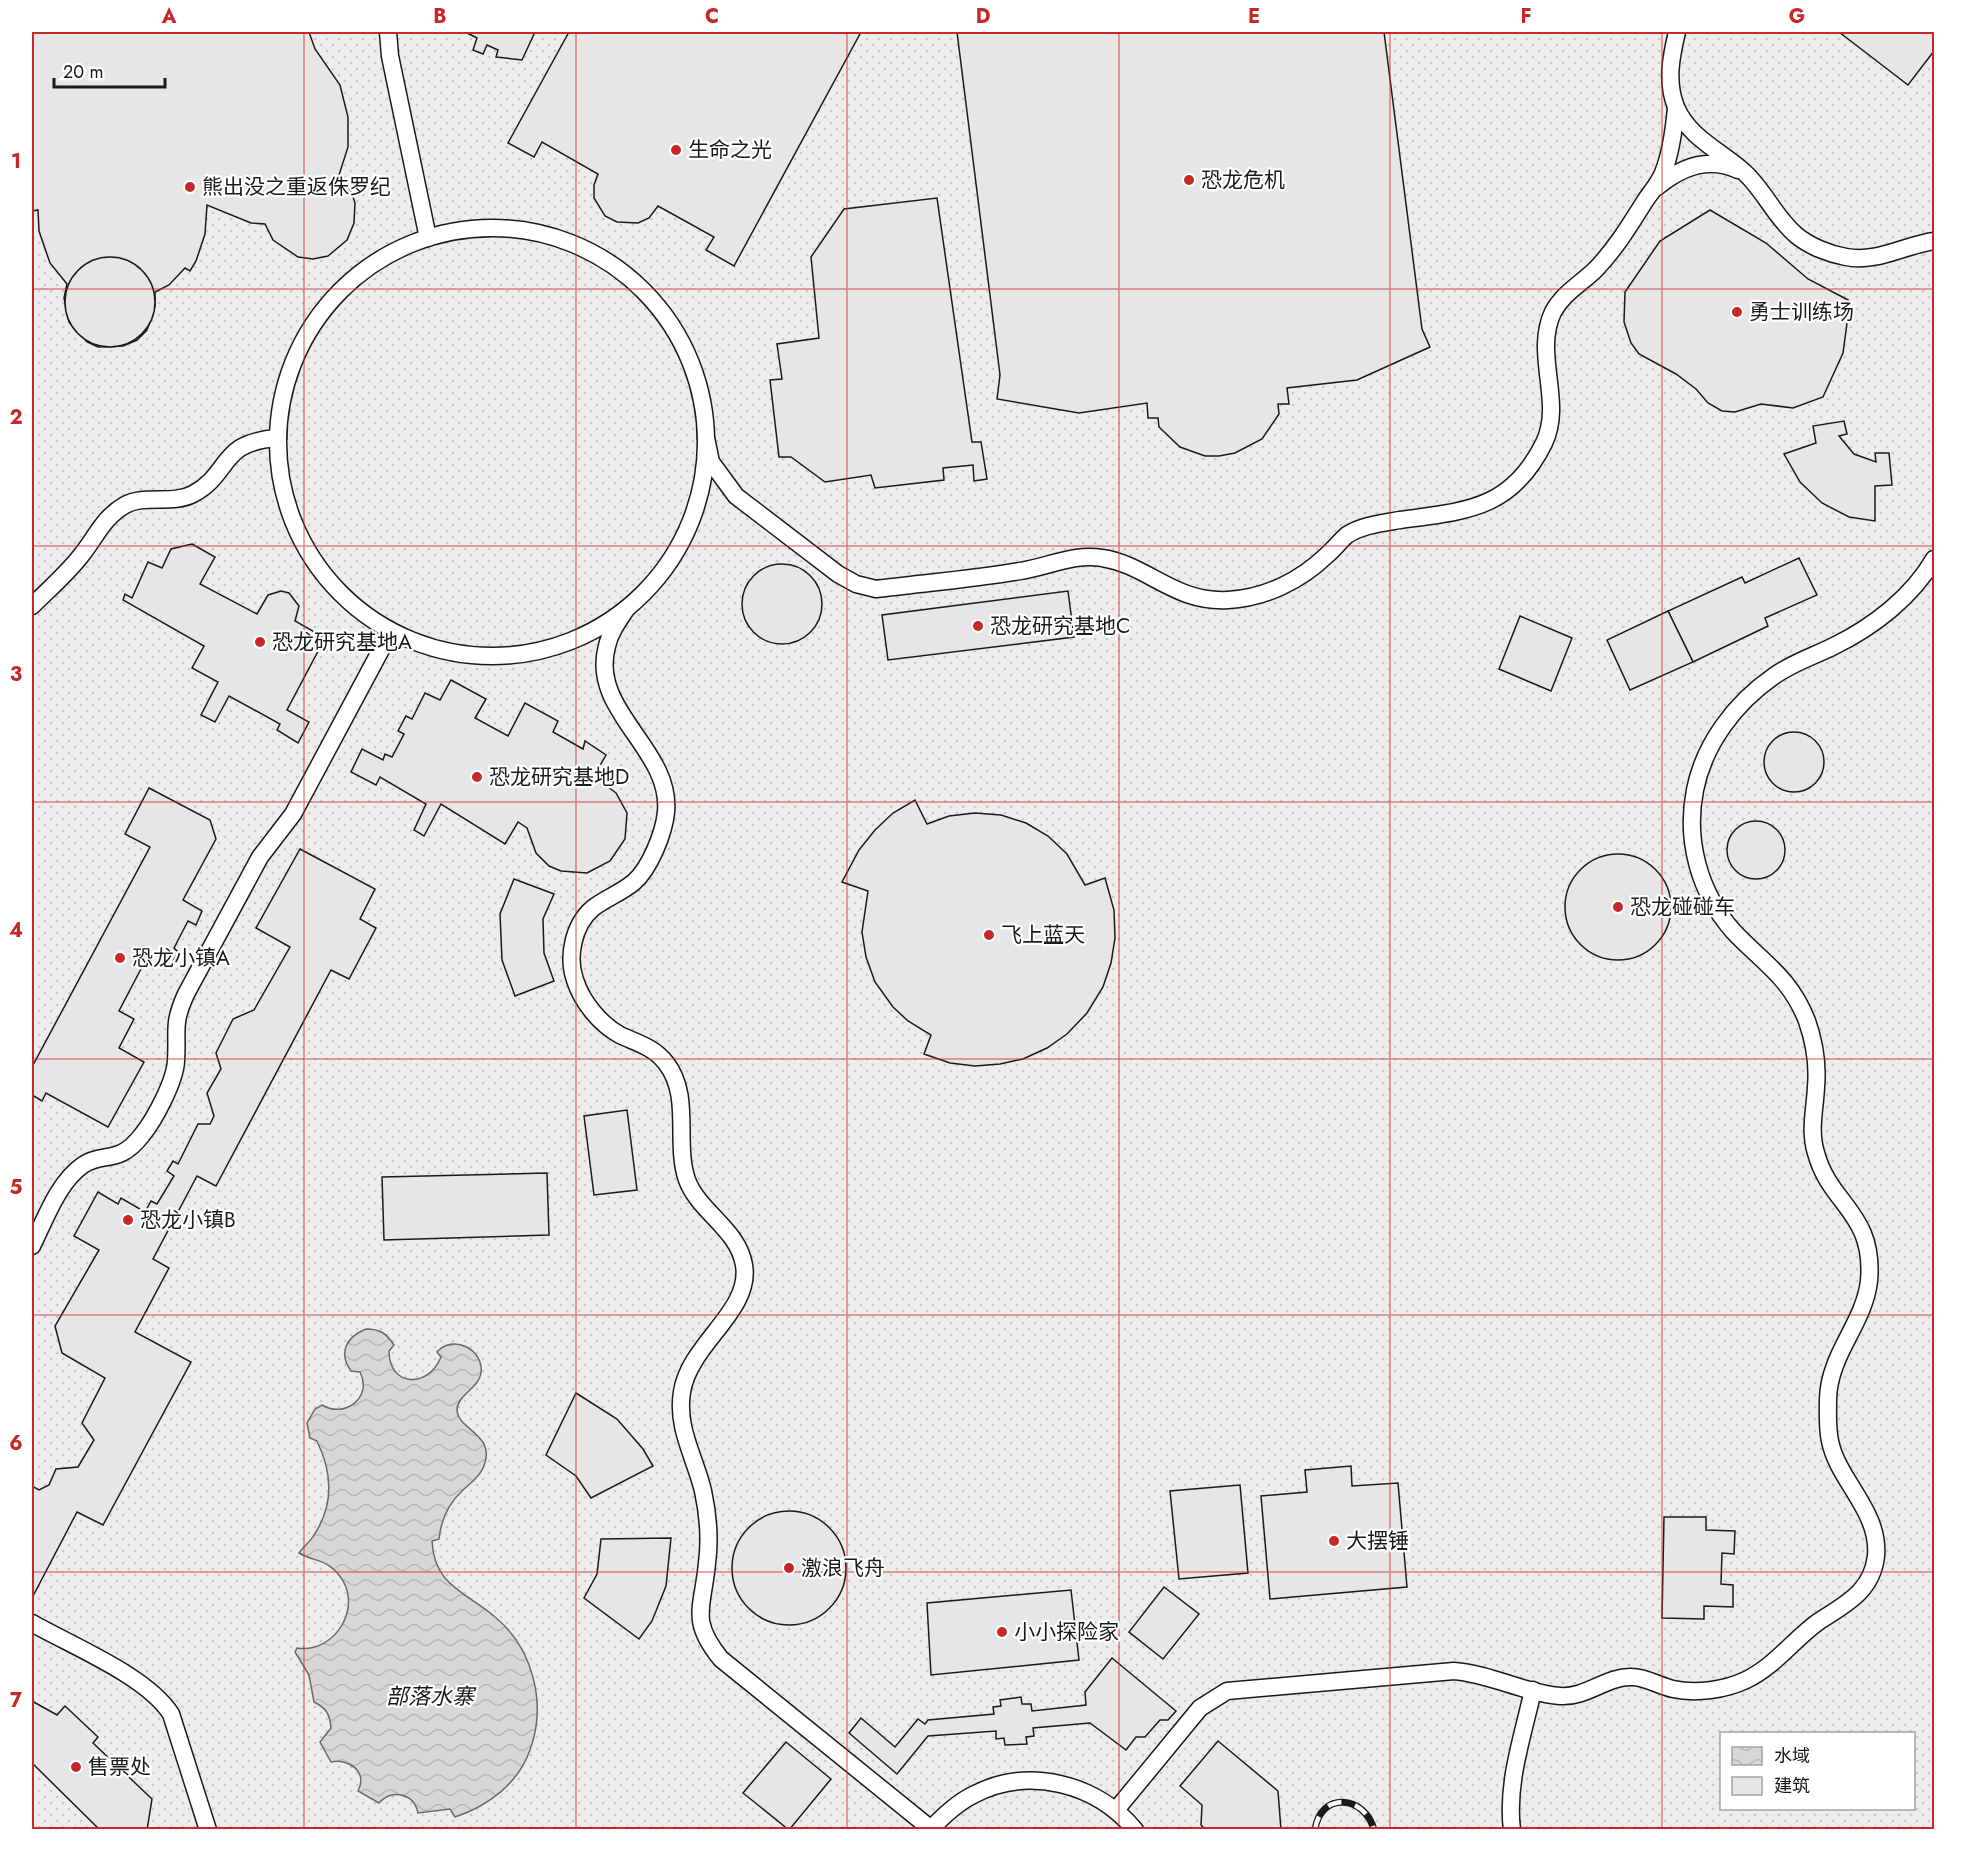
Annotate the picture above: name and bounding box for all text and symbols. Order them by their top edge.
text: A [161,2,177,31]
text: B [433,2,447,31]
text: C [705,2,719,31]
text: D [976,2,990,31]
text: E [1248,2,1260,31]
text: F [1520,2,1532,31]
text: G [1789,2,1805,31]
scale bar [54,51,165,89]
text: 20 m [63,59,103,85]
place label: 生命之光 [688,135,772,165]
marker: 生命之光 [669,143,683,157]
text: 1 [11,147,21,176]
place label: 恐龙危机 [1201,165,1285,195]
place label: 熊出没之重返侏罗纪 [202,172,391,202]
marker: 恐龙危机 [1182,173,1196,187]
marker: 熊出没之重返侏罗纪 [183,180,197,194]
place label: 勇士训练场 [1749,297,1854,327]
marker: 勇士训练场 [1730,305,1744,319]
text: 2 [9,403,23,432]
place label: 恐龙研究基地C [990,611,1130,641]
marker: 恐龙研究基地C [971,619,985,633]
place label: 恐龙研究基地A [272,627,412,657]
marker: 恐龙研究基地A [253,635,267,649]
text: 3 [10,660,22,689]
place label: 恐龙研究基地D [489,762,629,792]
marker: 恐龙研究基地D [470,770,484,784]
place label: 恐龙碰碰车 [1630,892,1735,922]
marker: 恐龙碰碰车 [1611,900,1625,914]
text: 4 [9,916,23,945]
place label: 飞上蓝天 [1001,920,1085,950]
marker: 飞上蓝天 [982,928,996,942]
place label: 恐龙小镇A [132,943,230,973]
marker: 恐龙小镇A [113,951,127,965]
text: 5 [10,1173,23,1202]
place label: 恐龙小镇B [140,1205,236,1235]
marker: 恐龙小镇B [121,1213,135,1227]
text: 6 [9,1429,23,1458]
place label: 大摆锤 [1346,1526,1409,1556]
marker: 大摆锤 [1327,1534,1341,1548]
place label: 激浪飞舟 [801,1553,885,1583]
marker: 激浪飞舟 [782,1561,796,1575]
place label: 小小探险家 [1014,1617,1119,1647]
marker: 小小探险家 [995,1625,1009,1639]
water label: 部落水寨 [386,1680,477,1712]
text: 7 [10,1686,23,1715]
legend [1720,1732,1915,1810]
text: 水域 [1774,1743,1810,1769]
place label: 售票处 [88,1752,151,1782]
marker: 售票处 [69,1760,83,1774]
text: 建筑 [1774,1773,1810,1799]

